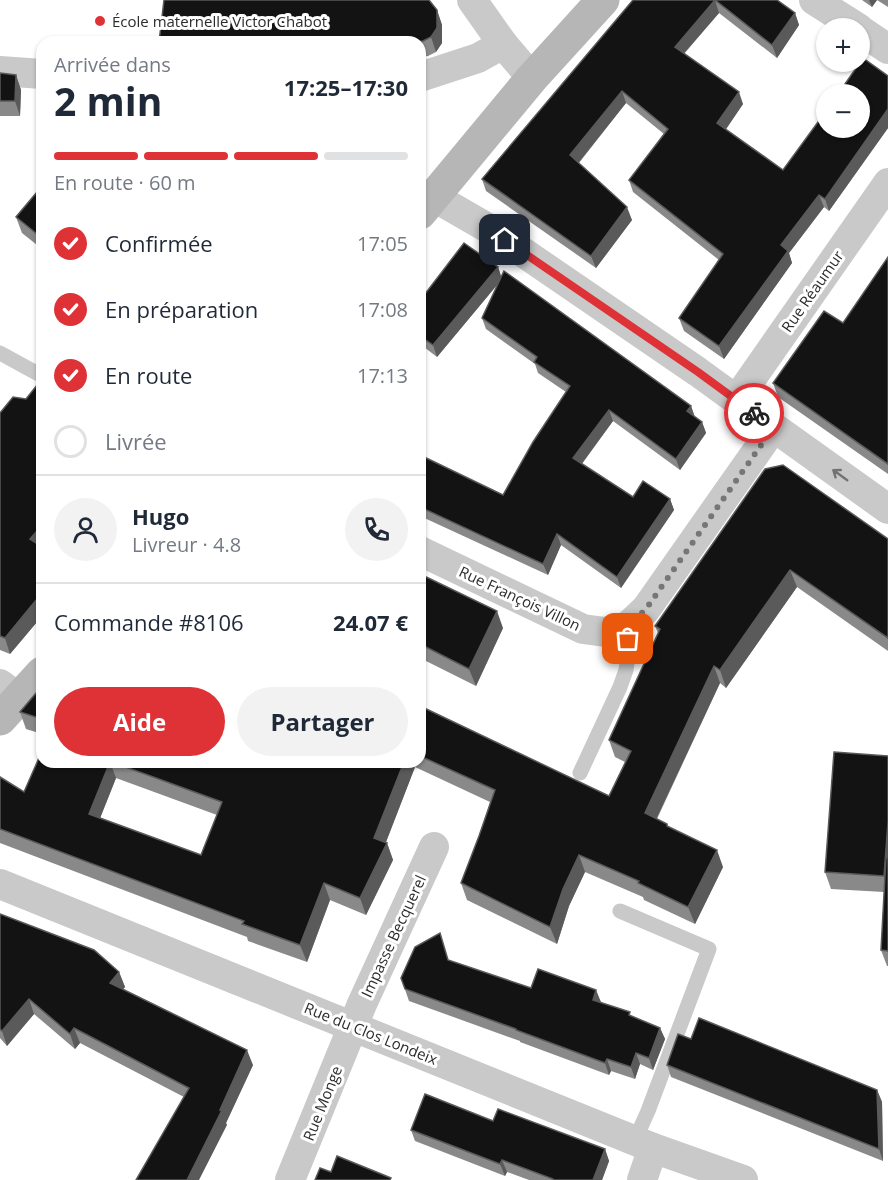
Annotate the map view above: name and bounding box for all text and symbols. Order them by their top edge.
place label: École maternelle Victor Chabot [112,11,327,31]
marker: École maternelle Victor Chabot [93,14,107,28]
map controls [816,18,870,138]
button: + [816,18,870,72]
text: Arrivée dans [54,51,171,78]
text: 17:25–17:30 [284,72,408,102]
text: 2 min [54,74,162,127]
button: − [816,84,870,138]
text: En route · 60 m [54,169,196,196]
pin [479,214,530,265]
icon: home [488,223,521,256]
icon: check [54,227,87,260]
text: Confirmée [105,228,213,258]
text: 17:05 [357,230,408,257]
street label: Rue Réaumur [777,246,847,336]
icon: check [54,293,87,326]
text: En préparation [105,294,258,324]
text: 17:08 [357,296,408,323]
icon: check [54,359,87,392]
text: En route [105,360,192,390]
text: 17:13 [357,362,408,389]
courier [724,383,784,443]
icon: bike [738,397,771,430]
text: Livrée [105,426,167,456]
one-way arrow [833,468,849,481]
button: person [54,498,117,561]
button: phone [345,498,408,561]
text: Hugo [132,501,189,531]
text: Livreur · 4.8 [132,531,241,558]
street label: Rue François Villon [456,561,584,635]
text: Commande #8106 [54,607,244,637]
text: 24.07 € [333,607,408,637]
pin [602,613,653,664]
icon: bag [611,622,644,655]
button: Aide [54,687,225,756]
button: Partager [237,687,408,756]
street label: Impasse Becquerel [356,872,430,1000]
street label: Rue du Clos Londeix [302,997,441,1069]
street label: Rue Monge [298,1063,346,1143]

